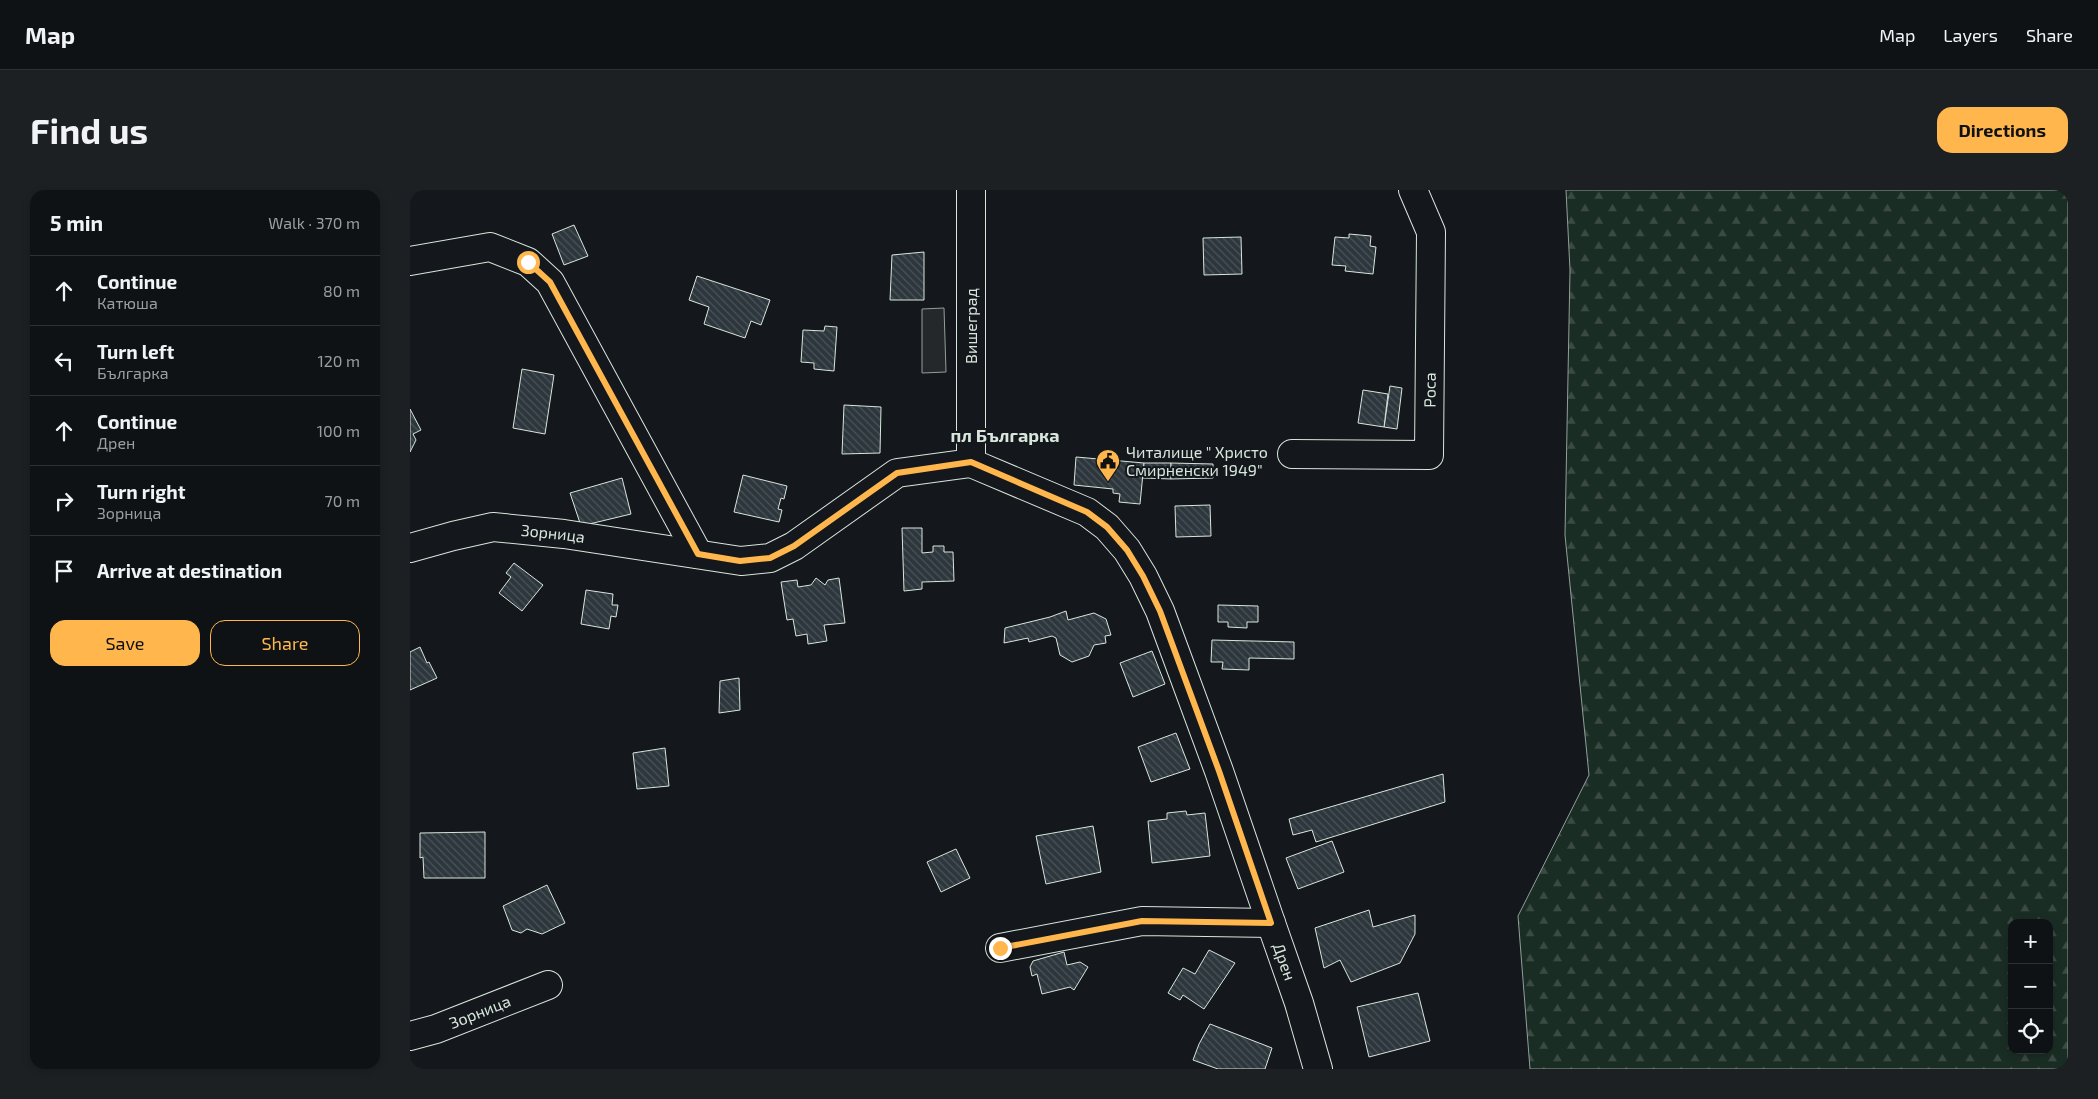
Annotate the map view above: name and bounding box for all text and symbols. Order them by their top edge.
text: Map [25,20,75,49]
text: Map [1879,24,1915,46]
text: Layers [1943,24,1998,46]
text: Share [2026,24,2073,46]
button: Directions [1937,107,2068,153]
text: Find us [30,109,148,151]
text: 5 min [50,210,103,235]
text: Walk · 370 m [268,213,360,232]
route start [517,251,540,274]
text: Continue [97,270,177,293]
icon: ahead [50,277,78,305]
text: 80 m [323,281,360,300]
street label: Вишеград [961,288,980,364]
text: Катюша [97,293,158,312]
text: Turn left [97,340,174,363]
icon: left [50,347,78,375]
text: 120 m [317,351,360,370]
text: Българка [97,363,169,382]
street label: Роса [1419,372,1439,408]
text: Continue [97,410,177,433]
icon: ahead [50,417,78,445]
text: 100 m [317,421,360,440]
district label: пл Българка [950,424,1060,446]
text: Дрен [97,433,135,452]
place label: Читалище " Христо Смирненски 1949" [1126,442,1268,479]
public building icon: Читалище " Христо Смирненски 1949" [1095,448,1121,482]
text: Turn right [97,480,185,503]
icon: right [50,487,78,515]
text: 70 m [325,491,360,510]
text: Зорница [97,503,161,522]
street label: Зорница [520,520,586,546]
icon: arrive [50,557,78,585]
text: Arrive at destination [97,559,282,582]
button: Save [50,620,200,666]
button: Share [210,620,360,666]
map controls [2008,919,2053,1054]
button: + [2008,919,2053,964]
route end [989,937,1012,960]
street label: Дрен [1270,940,1300,983]
button: − [2008,964,2053,1009]
street label: Зорница [446,991,513,1032]
button: locate [2008,1009,2053,1054]

